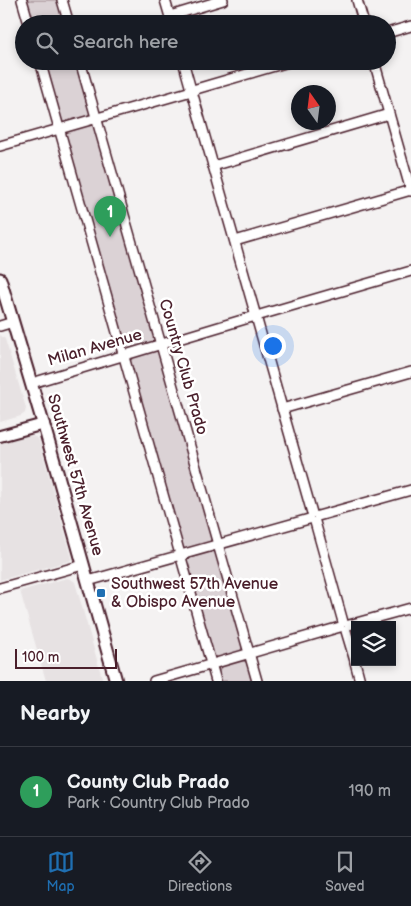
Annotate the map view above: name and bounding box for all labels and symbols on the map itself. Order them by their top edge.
north arrow [291,85,336,130]
pin: 1 [94,196,126,237]
street label: Country Club Prado [155,297,211,437]
street label: Milan Avenue [46,325,145,371]
your location [260,333,286,359]
street label: Southwest 57th Avenue [43,392,107,558]
place label: Southwest 57th Avenue & Obispo Avenue [111,575,279,612]
marker: Southwest 57th Avenue & Obispo Avenue [95,587,107,599]
scale bar [15,646,118,669]

